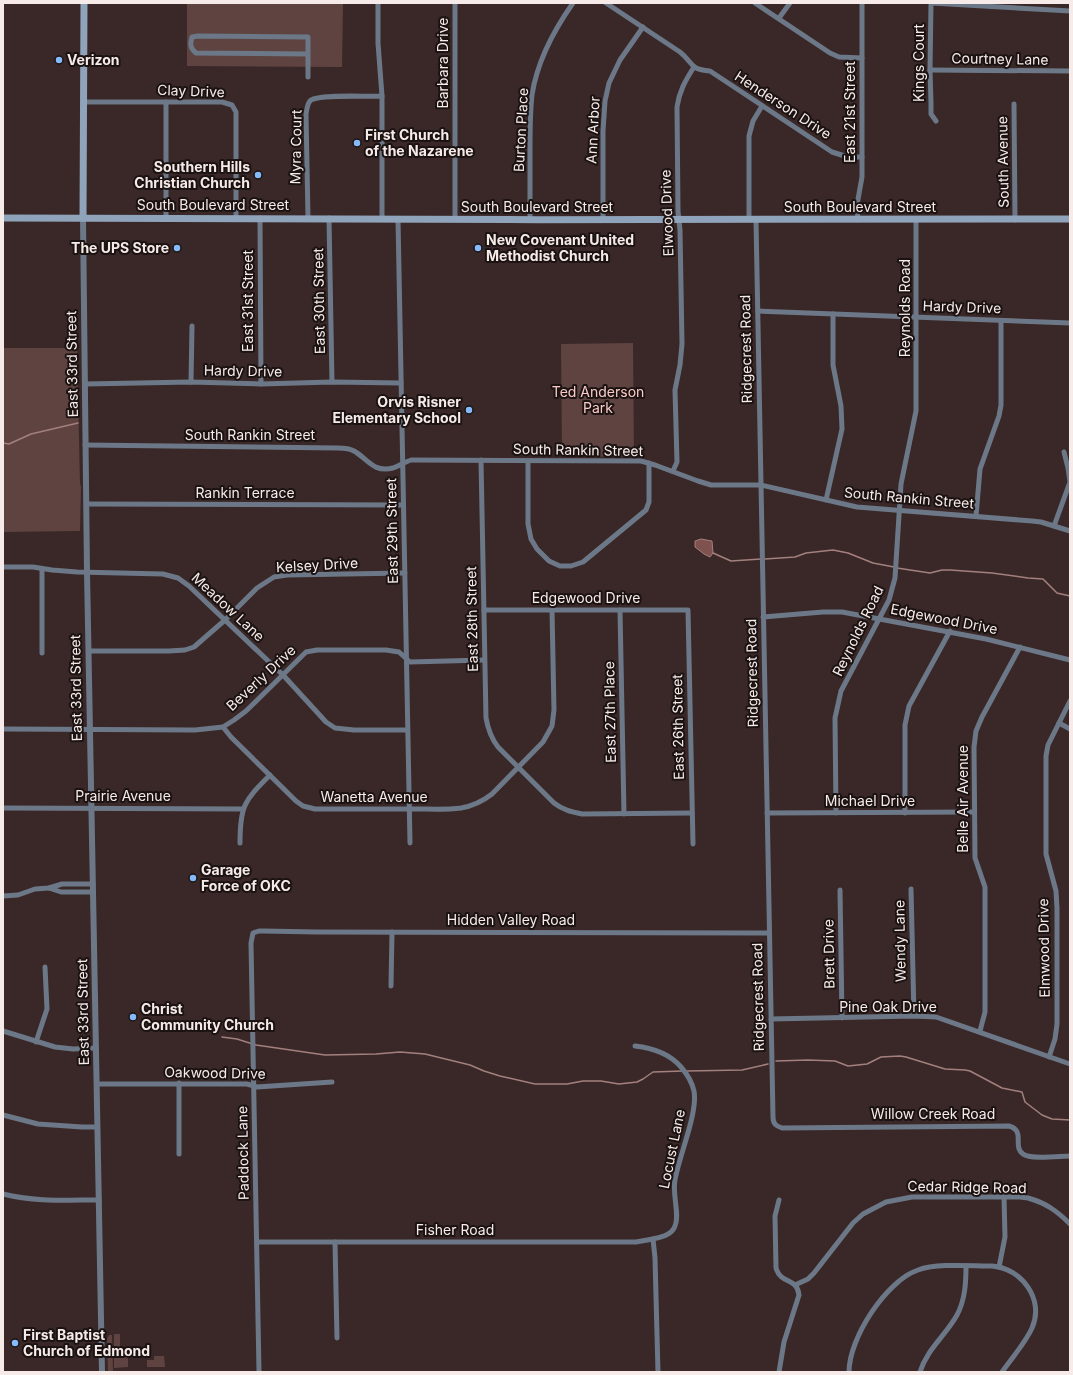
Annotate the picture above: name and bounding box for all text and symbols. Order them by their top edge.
street label: Barbara Drive [434,18,451,108]
street label: Kings Court [910,23,927,102]
street label: Courtney Lane [951,49,1049,68]
place label: Verizon [67,51,120,68]
marker: Verizon [54,55,64,65]
street label: East 21st Street [841,61,858,163]
street label: Henderson Drive [732,67,835,142]
street label: Clay Drive [157,81,225,100]
street label: Burton Place [510,87,531,173]
street label: Ann Arbor [582,96,603,164]
street label: Myra Court [286,109,305,184]
street label: South Avenue [993,116,1012,208]
place label: First Church of the Nazarene [365,126,474,159]
marker: First Church of the Nazarene [352,138,362,148]
place label: Southern Hills Christian Church [134,158,250,191]
street label: Elwood Drive [656,169,677,257]
marker: Southern Hills Christian Church [253,170,263,180]
street label: South Boulevard Street [137,196,290,213]
street label: South Boulevard Street [461,198,614,215]
street label: South Boulevard Street [784,198,937,215]
place label: New Covenant United Methodist Church [486,231,634,264]
place label: The UPS Store [71,239,169,256]
marker: The UPS Store [172,243,182,253]
marker: New Covenant United Methodist Church [473,243,483,253]
street label: East 30th Street [309,247,328,354]
street label: East 31st Street [239,250,256,352]
street label: Reynolds Road [896,259,913,357]
street label: Ridgecrest Road [736,295,755,403]
street label: Hardy Drive [922,297,1002,316]
street label: East 33rd Street [62,310,81,417]
street label: Hardy Drive [204,361,282,380]
park label: Ted Anderson Park [552,383,644,416]
place label: Orvis Risner Elementary School [332,393,461,426]
marker: Orvis Risner Elementary School [464,405,474,415]
street label: South Rankin Street [185,426,316,443]
street label: South Rankin Street [513,440,644,459]
street label: East 29th Street [382,478,401,584]
street label: South Rankin Street [843,483,975,512]
street label: Rankin Terrace [195,484,295,501]
street label: Kelsey Drive [275,554,358,575]
street label: East 28th Street [462,566,481,672]
street label: Meadow Lane [188,569,268,645]
street label: Reynolds Road [828,583,887,679]
street label: Edgewood Drive [532,589,640,606]
street label: Edgewood Drive [889,600,999,637]
street label: Ridgecrest Road [742,619,761,727]
street label: East 33rd Street [66,634,85,741]
street label: Beverly Drive [223,641,299,714]
street label: East 27th Place [600,661,619,763]
street label: East 26th Street [668,674,687,780]
street label: Belle Air Avenue [954,745,971,853]
street label: Prairie Avenue [75,787,171,804]
street label: Wanetta Avenue [320,788,428,805]
street label: Michael Drive [825,792,915,809]
place label: Garage Force of OKC [201,861,291,894]
marker: Garage Force of OKC [188,873,198,883]
street label: Elmwood Drive [1034,898,1053,998]
street label: Wendy Lane [890,900,909,982]
street label: Hidden Valley Road [447,911,575,928]
street label: Brett Drive [819,919,838,989]
street label: Ridgecrest Road [748,943,767,1051]
street label: East 33rd Street [73,958,92,1065]
street label: Pine Oak Drive [839,998,937,1015]
place label: Christ Community Church [141,1000,274,1033]
marker: Christ Community Church [128,1012,138,1022]
street label: Oakwood Drive [164,1063,266,1082]
street label: Willow Creek Road [871,1105,995,1122]
street label: Paddock Lane [233,1106,252,1200]
street label: Locust Lane [655,1108,688,1190]
street label: Cedar Ridge Road [907,1177,1027,1196]
street label: Fisher Road [416,1221,494,1238]
place label: First Baptist Church of Edmond [23,1326,150,1359]
marker: First Baptist Church of Edmond [10,1338,20,1348]

